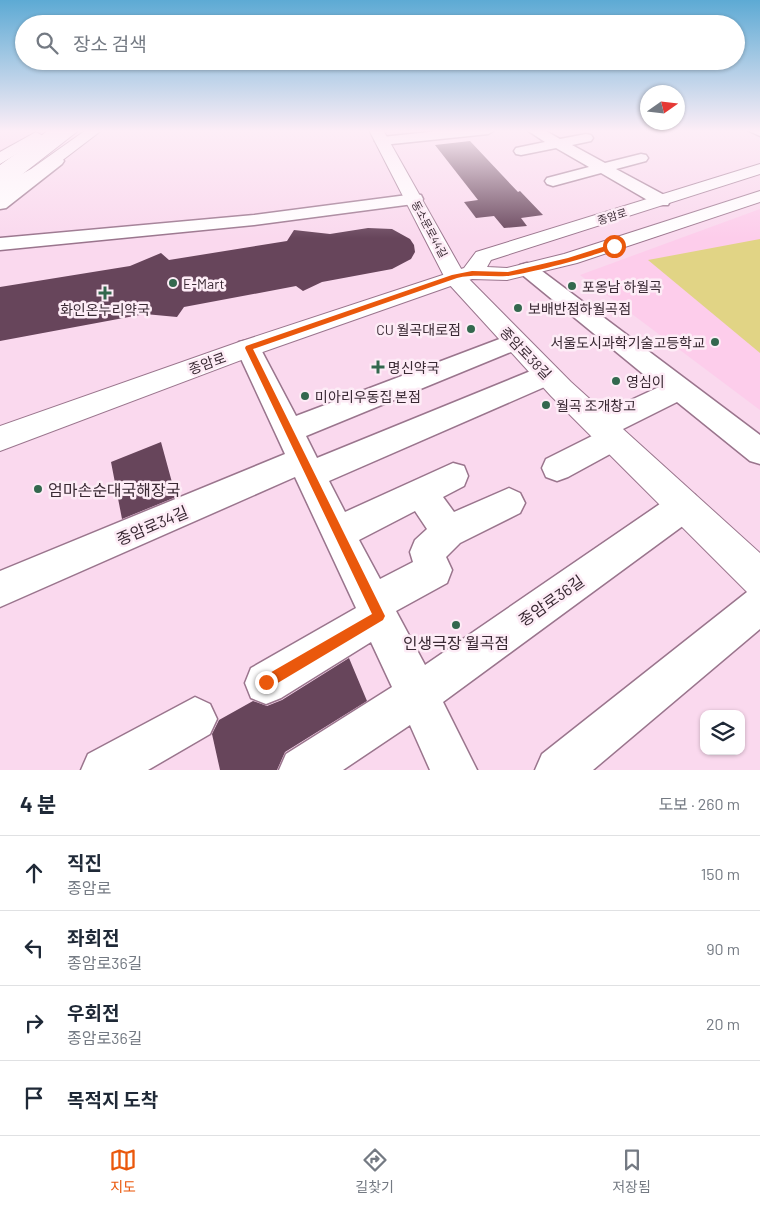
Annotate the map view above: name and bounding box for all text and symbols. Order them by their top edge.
search box [15,15,745,70]
icon: search [33,29,61,57]
text: 장소 검색 [73,32,147,55]
north arrow [640,85,685,130]
street label: 동소문로44길 [410,198,450,260]
street label: 종암로 [596,205,628,227]
route start [603,235,626,258]
place label: E-Mart [183,275,225,292]
marker: E-Mart [167,277,179,289]
place label: 포옹남 하월곡 [582,278,662,295]
marker: 포옹남 하월곡 [566,280,578,292]
marker: 화인온누리약국 [99,287,111,299]
place label: 보배반점하월곡점 [528,300,631,317]
place label: 화인온누리약국 [60,301,150,318]
marker: 보배반점하월곡점 [512,302,524,314]
place label: CU 월곡대로점 [376,321,461,338]
marker: CU 월곡대로점 [465,323,477,335]
street label: 종암로38길 [497,323,555,383]
place label: 서울도시과학기술고등학교 [550,334,705,351]
marker: 서울도시과학기술고등학교 [709,336,721,348]
street label: 종암로 [186,348,228,378]
place label: 명신약국 [388,359,440,376]
marker: 명신약국 [372,361,384,373]
place label: 영심이 [626,373,665,390]
marker: 영심이 [610,375,622,387]
place label: 미아리우동집 본점 [315,388,421,405]
marker: 미아리우동집 본점 [299,390,311,402]
place label: 월곡 조개창고 [556,397,636,414]
marker: 월곡 조개창고 [540,399,552,411]
place label: 엄마손순대국해장국 [48,480,180,499]
marker: 엄마손순대국해장국 [32,483,44,495]
street label: 종암로34길 [113,501,191,549]
street label: 종암로36길 [515,571,587,629]
marker: 인생극장 월곡점 [450,619,462,631]
place label: 인생극장 월곡점 [403,633,509,652]
route end [255,671,278,694]
map controls [700,710,745,755]
button: layers [700,710,745,755]
text: 4 분 [20,791,56,816]
text: 도보 · 260 m [659,794,740,813]
text: 직진 [67,851,102,874]
icon: ahead [20,859,48,887]
text: 150 m [701,864,740,883]
text: 종암로 [67,878,111,897]
text: 좌회전 [67,926,119,949]
icon: left [20,934,48,962]
text: 90 m [706,939,740,958]
text: 종암로36길 [67,953,142,972]
text: 우회전 [67,1001,119,1024]
icon: right [20,1009,48,1037]
text: 20 m [706,1014,740,1033]
text: 종암로36길 [67,1028,142,1047]
icon: arrive [20,1084,48,1112]
text: 목적지 도착 [67,1088,158,1111]
tab: 지도 [109,1146,137,1196]
tab: 길찾기 [355,1146,394,1196]
tab: 저장됨 [612,1146,651,1196]

